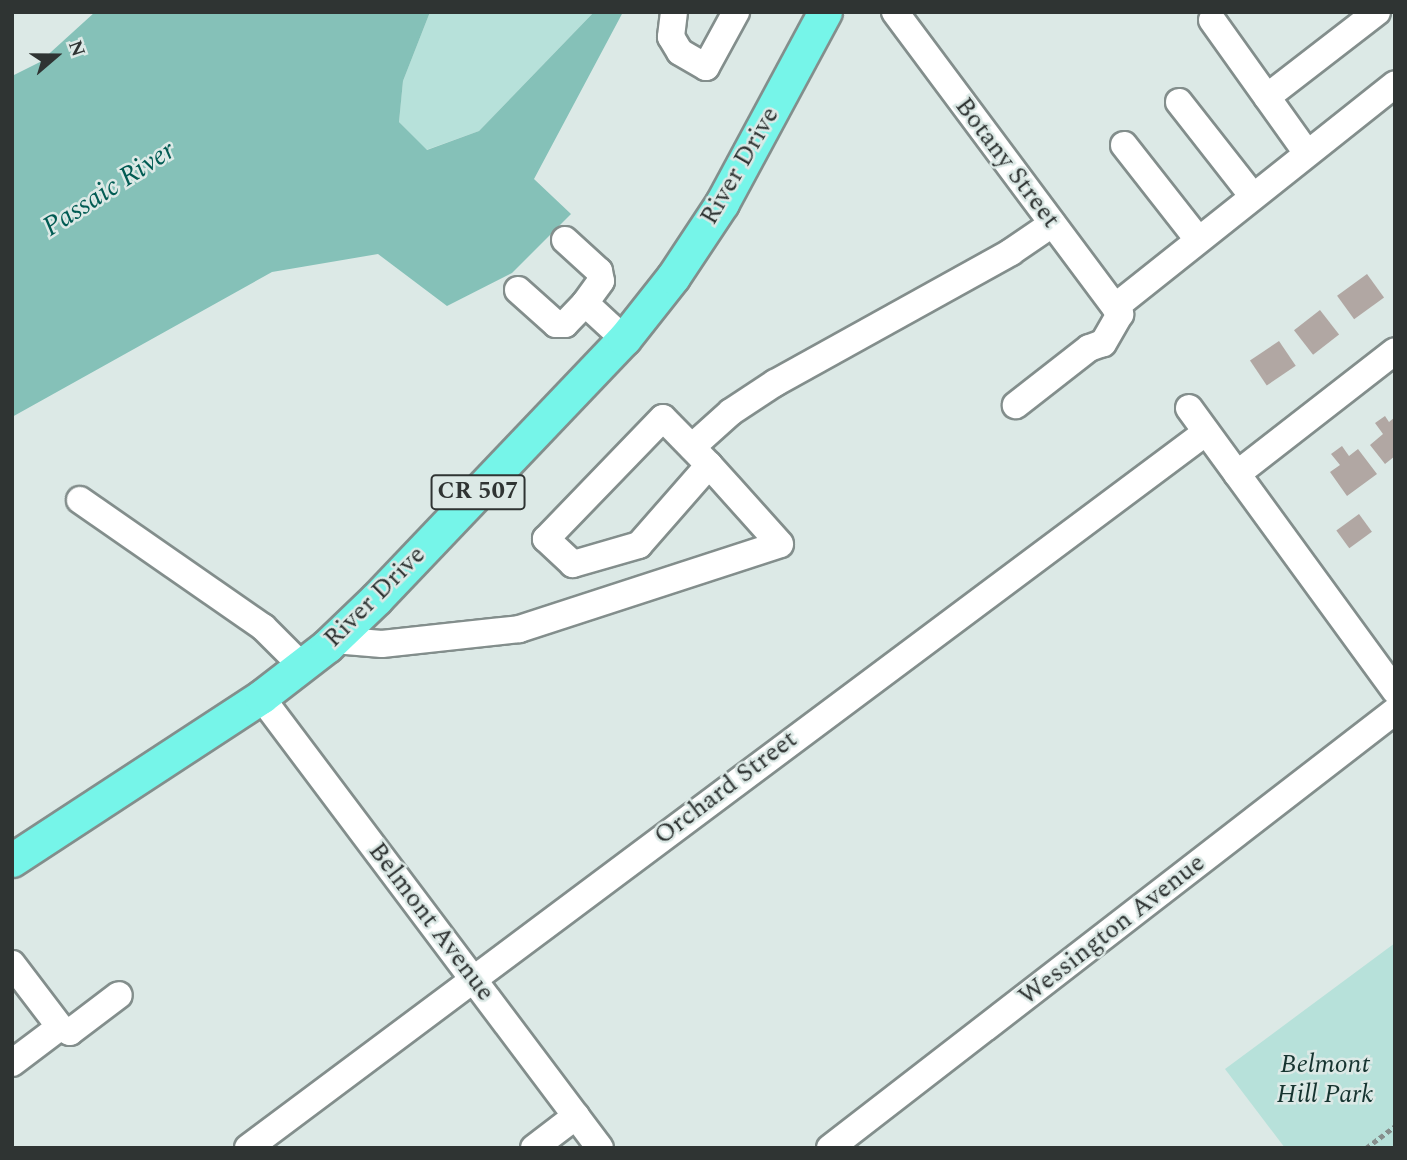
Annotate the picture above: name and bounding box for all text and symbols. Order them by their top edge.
north arrow [21,21,91,91]
text: N [60,36,92,61]
street label: Botany Street [948,92,1066,234]
street label: River Drive [694,102,786,230]
water label: Passaic River [37,134,181,244]
road number: CR 507 [429,472,527,512]
street label: River Drive [318,540,432,654]
street label: Orchard Street [648,724,804,852]
street label: Belmont Avenue [361,836,501,1008]
street label: Wessington Avenue [1013,848,1211,1012]
park label: Belmont Hill Park [1277,1049,1373,1110]

